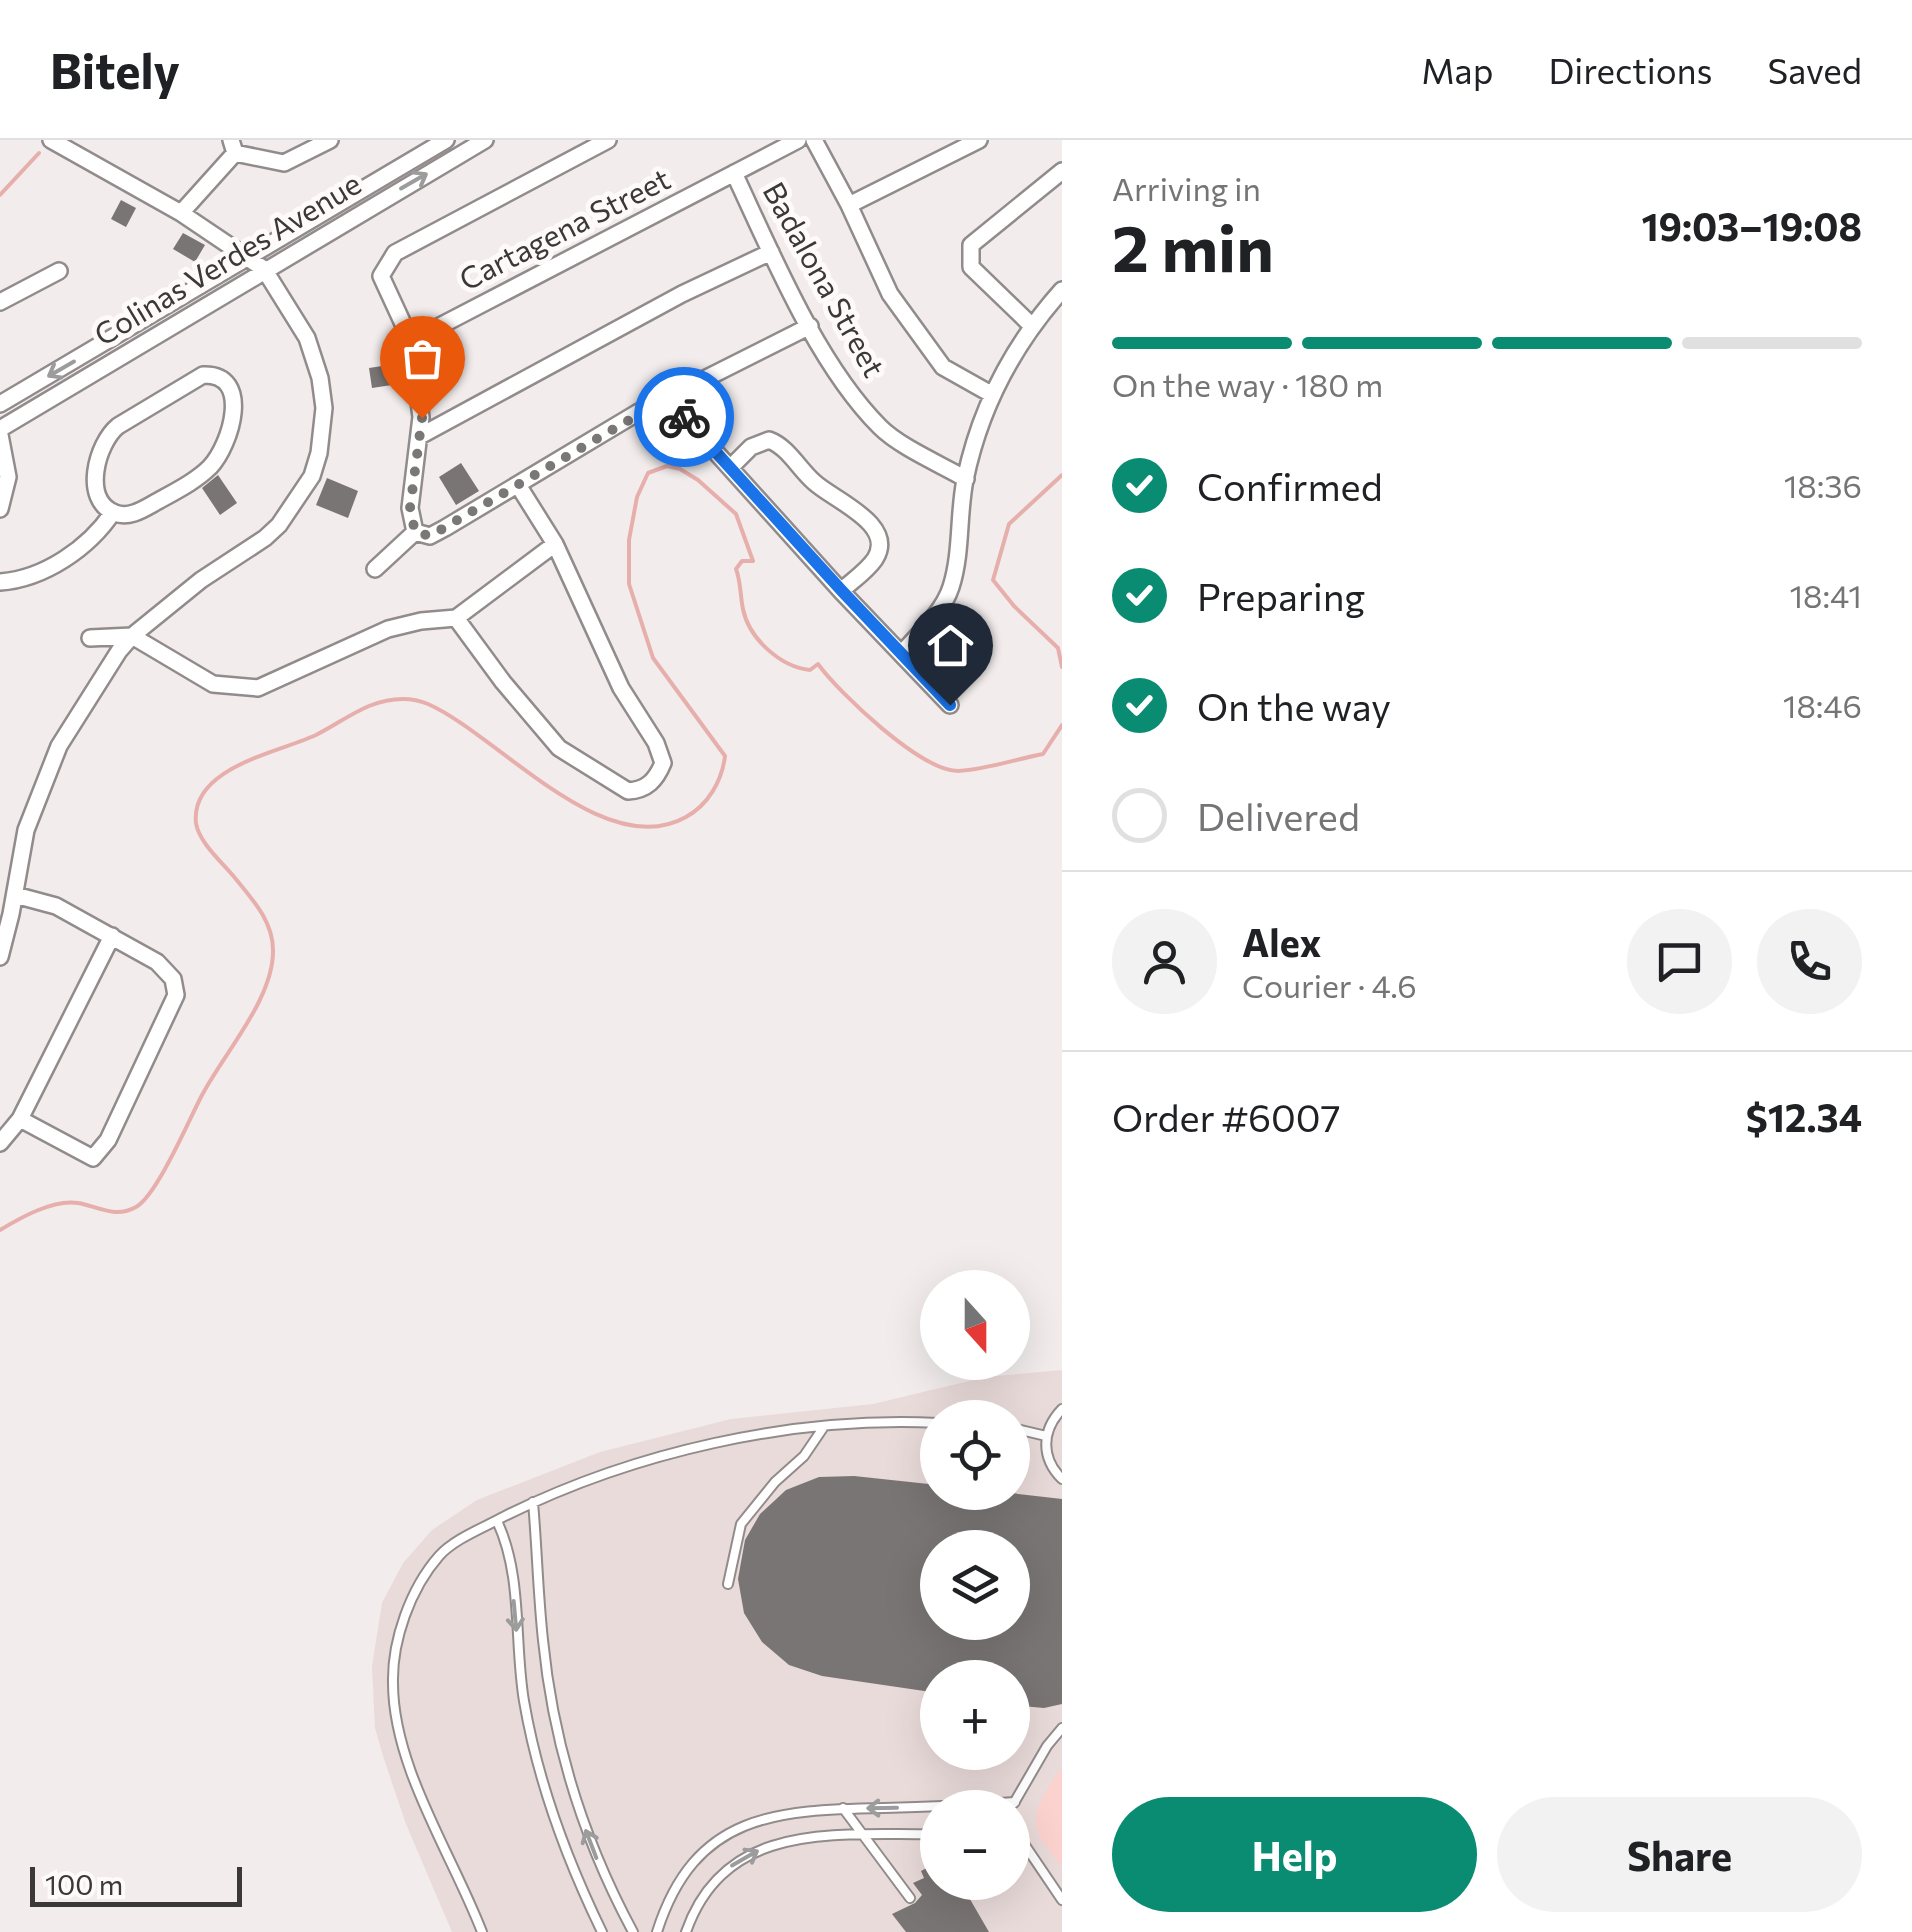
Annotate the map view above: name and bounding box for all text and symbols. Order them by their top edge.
text: Bitely [50,40,180,99]
text: Map [1421,48,1493,91]
text: Directions [1548,48,1713,91]
text: Saved [1768,48,1862,91]
street label: Cartagena Street [452,159,675,297]
street label: Colinas Verdes Avenue [87,164,367,352]
text: Arriving in [1112,168,1261,208]
one-way arrow [399,171,428,191]
street label: Badalona Street [756,175,894,383]
text: 19:03–19:08 [1641,202,1862,249]
text: 2 min [1112,206,1274,285]
pin [380,316,465,419]
icon: bag [395,331,450,386]
one-way arrow [47,359,76,379]
text: On the way · 180 m [1112,364,1383,404]
courier [634,367,734,467]
icon: bike [657,390,712,445]
icon: check [1112,458,1167,513]
text: Confirmed [1197,462,1383,509]
text: 18:36 [1784,465,1862,505]
icon: check [1112,568,1167,623]
text: Preparing [1197,572,1365,619]
text: 18:41 [1789,575,1862,615]
pin [908,603,993,706]
icon: home [923,618,978,673]
icon: check [1112,678,1167,733]
text: On the way [1197,682,1391,729]
text: 18:46 [1783,685,1862,725]
text: Delivered [1197,792,1360,839]
button: person [1112,909,1217,1014]
button: chat [1627,909,1732,1014]
button: phone [1757,909,1862,1014]
text: Alex [1242,918,1321,965]
text: Courier · 4.6 [1242,965,1417,1005]
text: Order #6007 [1112,1093,1341,1140]
text: $12.34 [1746,1093,1862,1140]
north arrow [920,1270,1030,1380]
map controls [920,1270,1030,1900]
button: locate [920,1400,1030,1510]
button: layers [920,1530,1030,1640]
one-way arrow [506,1599,525,1631]
button: + [920,1660,1030,1770]
button: − [920,1790,1030,1900]
button: Help [1112,1797,1477,1912]
button: Share [1497,1797,1862,1912]
one-way arrow [867,1798,900,1818]
one-way arrow [581,1829,599,1860]
one-way arrow [730,1847,759,1867]
scale bar [30,1862,242,1906]
text: 100 m [45,1867,123,1901]

